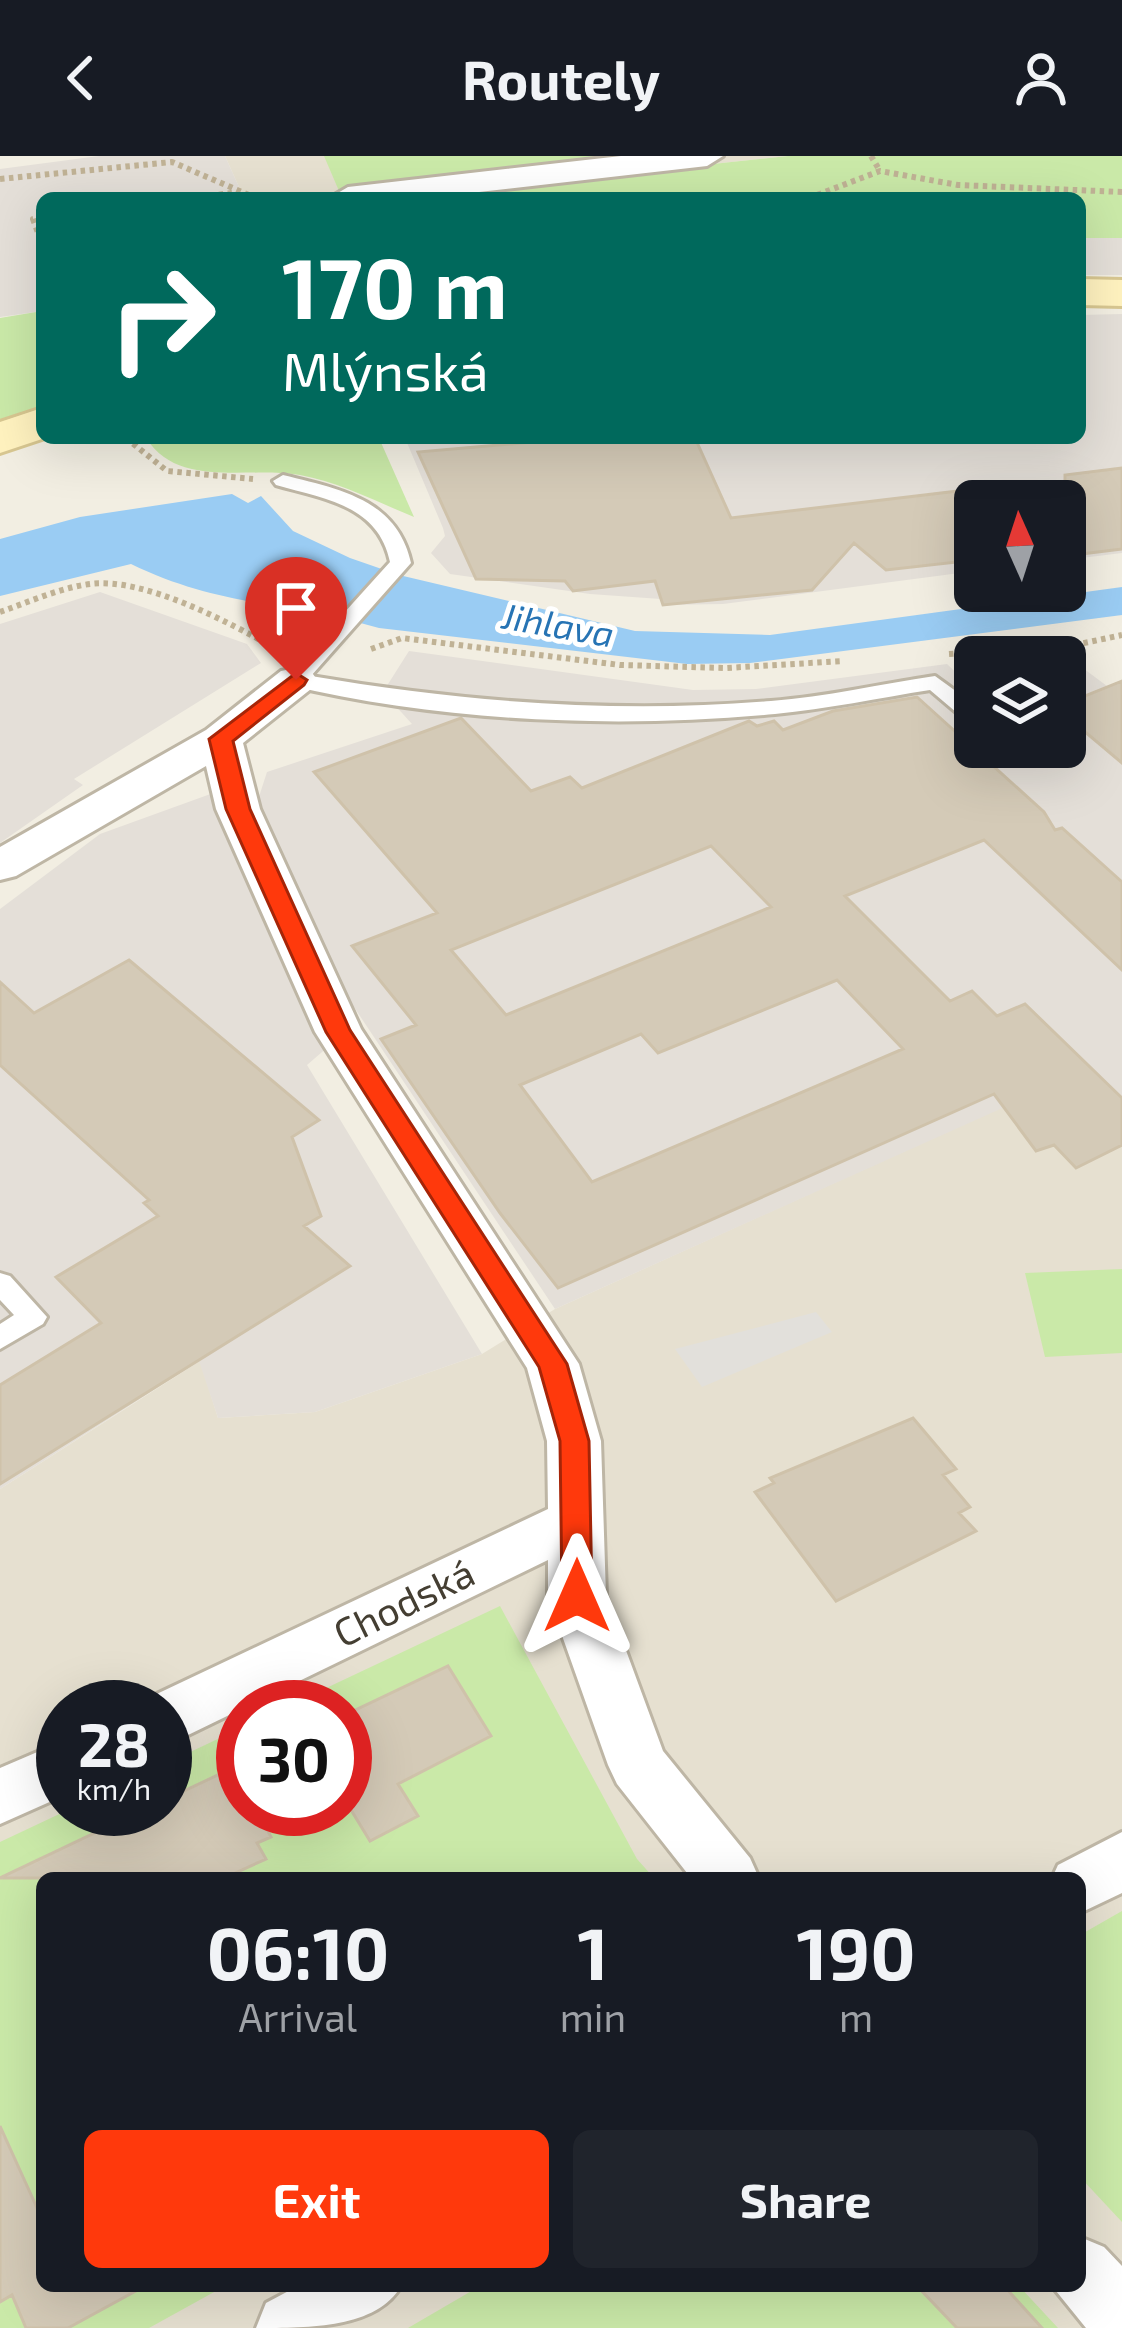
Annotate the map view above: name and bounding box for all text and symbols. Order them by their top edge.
icon: back [48,45,114,111]
icon: person [1008,45,1074,111]
text: Routely [462,46,660,111]
text: 170 m [282,235,508,336]
icon: right [84,240,240,396]
text: Mlýnská [282,337,489,402]
north arrow [954,480,1086,612]
map controls [954,480,1086,768]
pin [245,557,347,680]
icon: arrive [263,575,329,641]
water label: Jihlava [498,592,618,654]
button: layers [954,636,1086,768]
position arrow [514,1533,640,1659]
street label: Chodská [325,1548,481,1656]
speed limit sign: 30 [216,1680,372,1836]
text: 28 [78,1707,150,1779]
text: km/h [77,1770,151,1806]
text: 06:10 [206,1908,389,1994]
text: 1 [577,1908,609,1994]
text: 190 [797,1908,916,1994]
text: Arrival [239,1993,357,2040]
text: min [560,1993,626,2040]
text: m [839,1993,873,2040]
button: Exit [84,2130,549,2268]
button: Share [573,2130,1038,2268]

